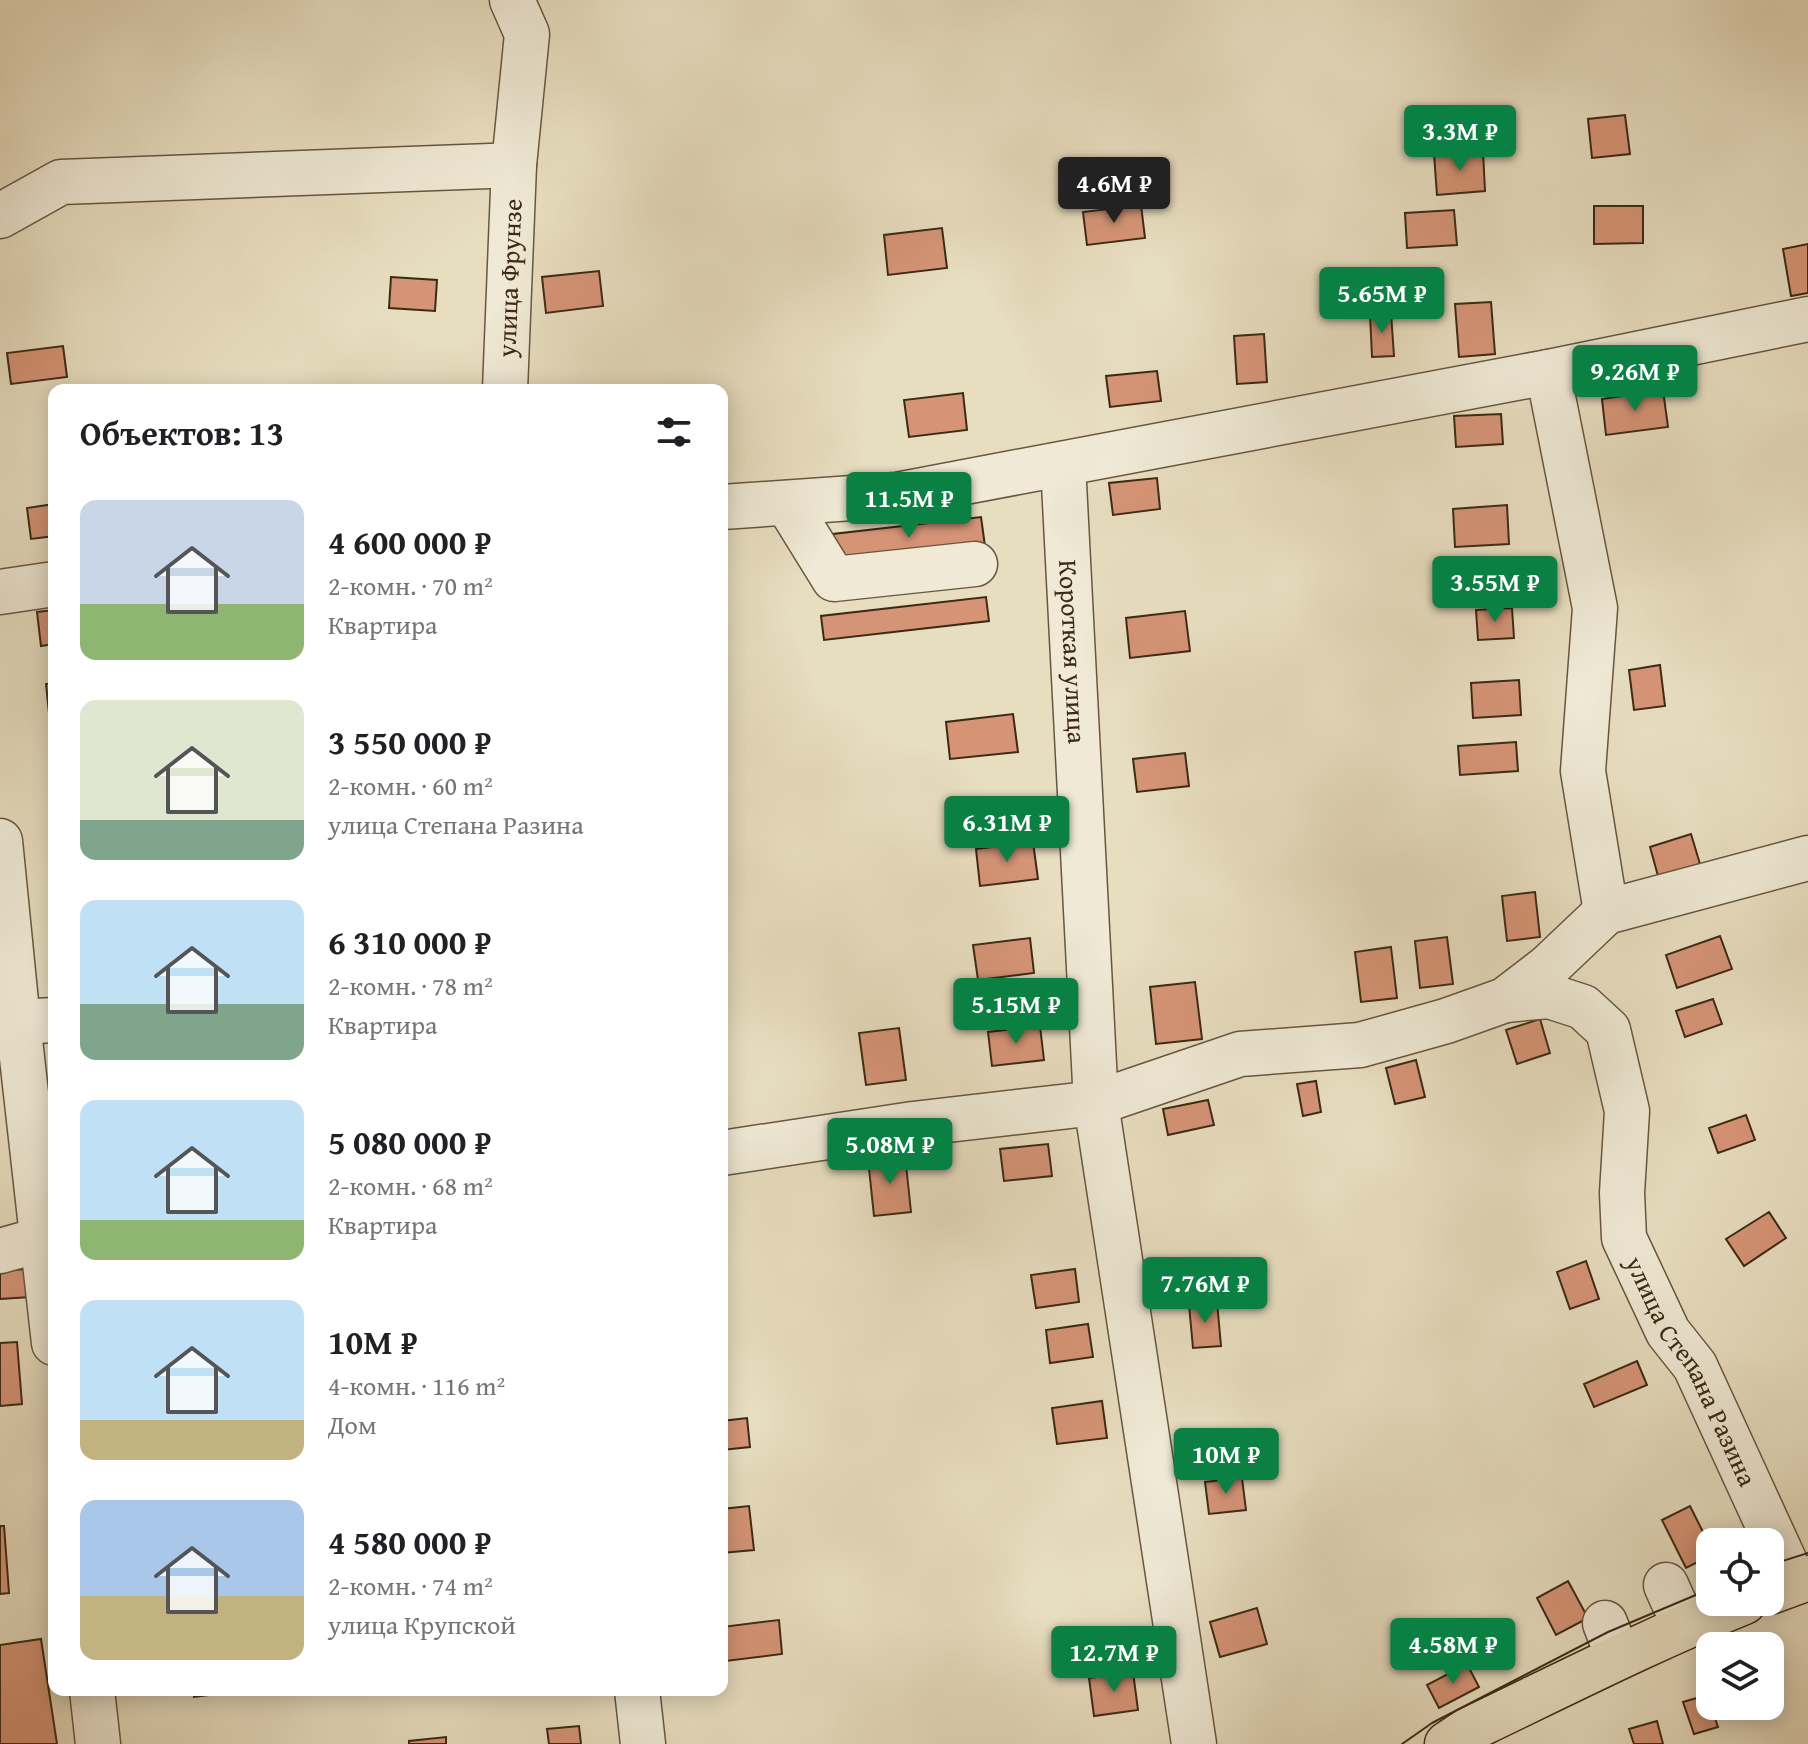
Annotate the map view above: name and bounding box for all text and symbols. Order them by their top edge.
pin: 3.3M ₽ [1395,105,1525,173]
text: 3.3M ₽ [1422,111,1498,150]
pin: 4.6M ₽ [1049,157,1179,225]
text: 4.6M ₽ [1076,163,1152,202]
street label: улица Фрунзе [486,198,532,359]
pin: 5.65M ₽ [1308,267,1456,335]
text: 5.65M ₽ [1337,273,1427,312]
pin: 9.26M ₽ [1561,345,1709,413]
text: 9.26M ₽ [1590,351,1680,390]
text: Объектов: 13 [80,408,284,457]
icon: filters [652,410,696,454]
pin: 11.5M ₽ [835,472,983,540]
text: 11.5M ₽ [864,478,954,517]
text: 4 600 000 ₽ [328,517,491,566]
icon: home [144,532,240,628]
pin: 3.55M ₽ [1421,556,1569,624]
street label: Короткая улица [1049,559,1097,745]
text: 3.55M ₽ [1450,562,1540,601]
text: 2-комн. · 70 m² [328,566,493,605]
text: Квартира [328,605,437,644]
text: 3 550 000 ₽ [328,717,491,766]
icon: home [144,732,240,828]
text: 2-комн. · 60 m² [328,766,493,805]
pin: 6.31M ₽ [933,796,1081,864]
text: 6.31M ₽ [962,802,1052,841]
text: улица Степана Разина [328,805,584,844]
text: 6 310 000 ₽ [328,917,491,966]
icon: home [144,932,240,1028]
text: 2-комн. · 78 m² [328,966,493,1005]
pin: 5.15M ₽ [942,978,1090,1046]
text: 5.15M ₽ [971,984,1061,1023]
text: Квартира [328,1005,437,1044]
text: 5 080 000 ₽ [328,1117,491,1166]
pin: 5.08M ₽ [816,1118,964,1186]
text: 5.08M ₽ [845,1124,935,1163]
icon: home [144,1132,240,1228]
text: 2-комн. · 68 m² [328,1166,493,1205]
text: Квартира [328,1205,437,1244]
street label: улица Степана Разина [1616,1248,1768,1493]
pin: 7.76M ₽ [1131,1257,1279,1325]
text: 7.76M ₽ [1160,1263,1250,1302]
text: 10M ₽ [328,1317,418,1366]
icon: home [144,1332,240,1428]
text: 4-комн. · 116 m² [328,1366,505,1405]
text: Дом [328,1405,376,1444]
pin: 10M ₽ [1170,1428,1282,1496]
text: 10M ₽ [1192,1434,1260,1473]
text: 4 580 000 ₽ [328,1517,491,1566]
map controls [1696,1528,1784,1720]
button: locate [1696,1528,1784,1616]
icon: home [144,1532,240,1628]
text: 2-комн. · 74 m² [328,1566,493,1605]
text: улица Крупской [328,1605,516,1644]
pin: 4.58M ₽ [1379,1618,1527,1686]
text: 4.58M ₽ [1408,1624,1498,1663]
pin: 12.7M ₽ [1040,1626,1188,1694]
text: 12.7M ₽ [1069,1632,1159,1671]
button: layers [1696,1632,1784,1720]

